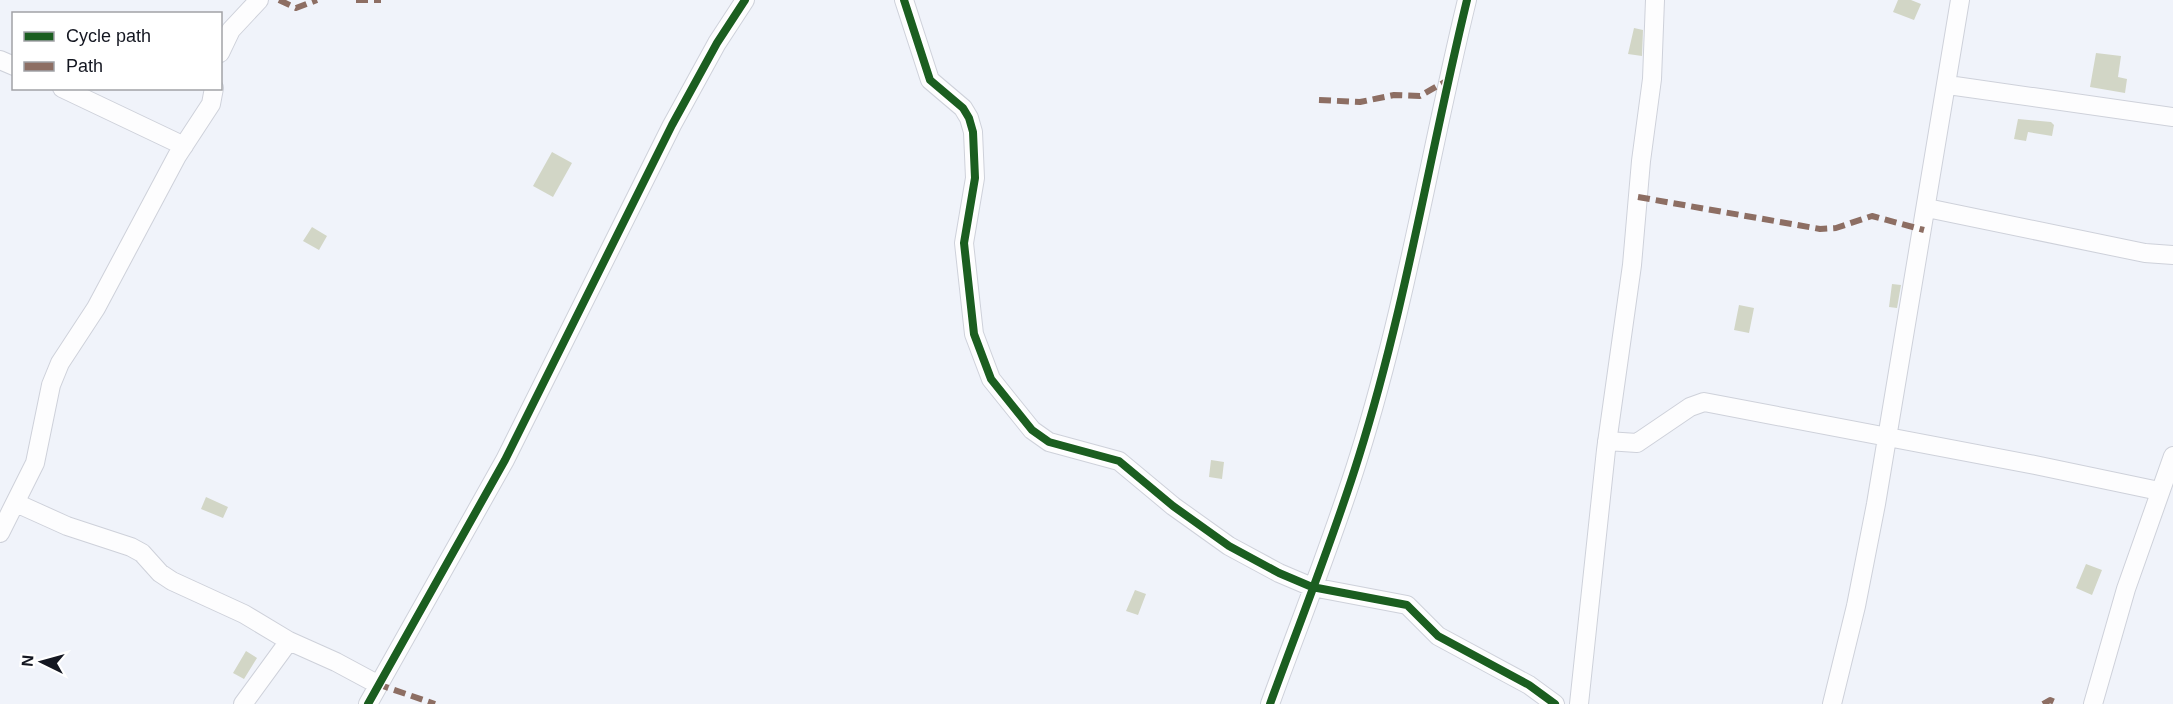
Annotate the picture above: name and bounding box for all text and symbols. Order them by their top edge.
legend [12,12,222,90]
text: Cycle path [66,26,151,46]
text: Path [66,56,103,76]
north arrow [12,632,72,692]
text: N [19,654,37,667]

